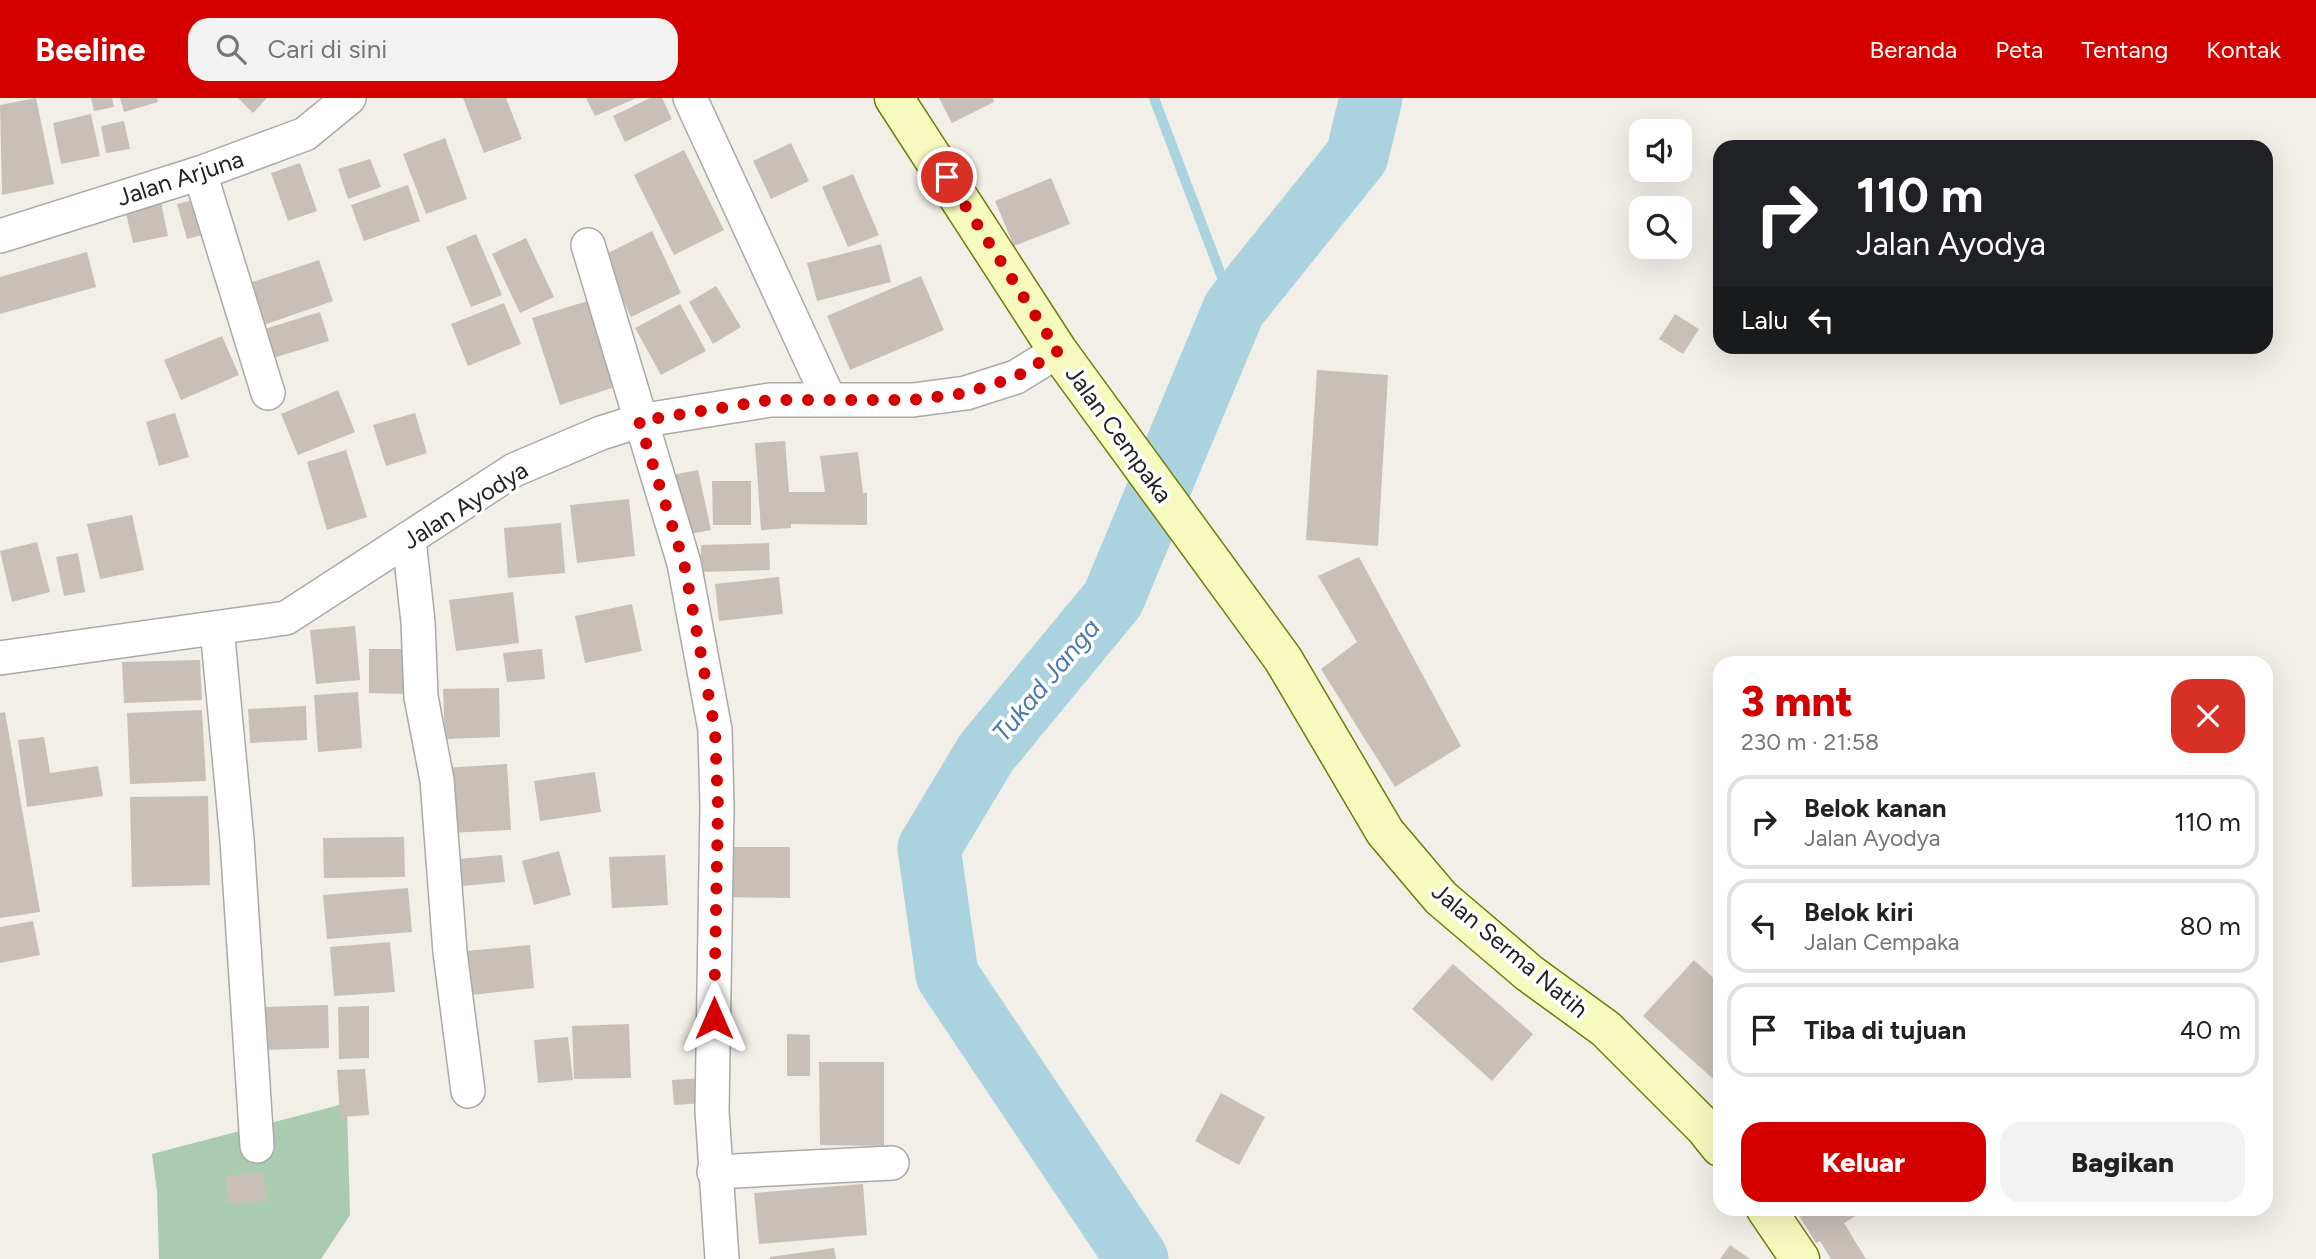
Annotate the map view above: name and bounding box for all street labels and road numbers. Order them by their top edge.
street label: Jalan Arjuna [113,144,247,212]
street label: Jalan Cempaka [1060,360,1178,508]
street label: Jalan Ayodya [397,455,533,555]
street label: Jalan Serma Natih [1426,876,1594,1024]

